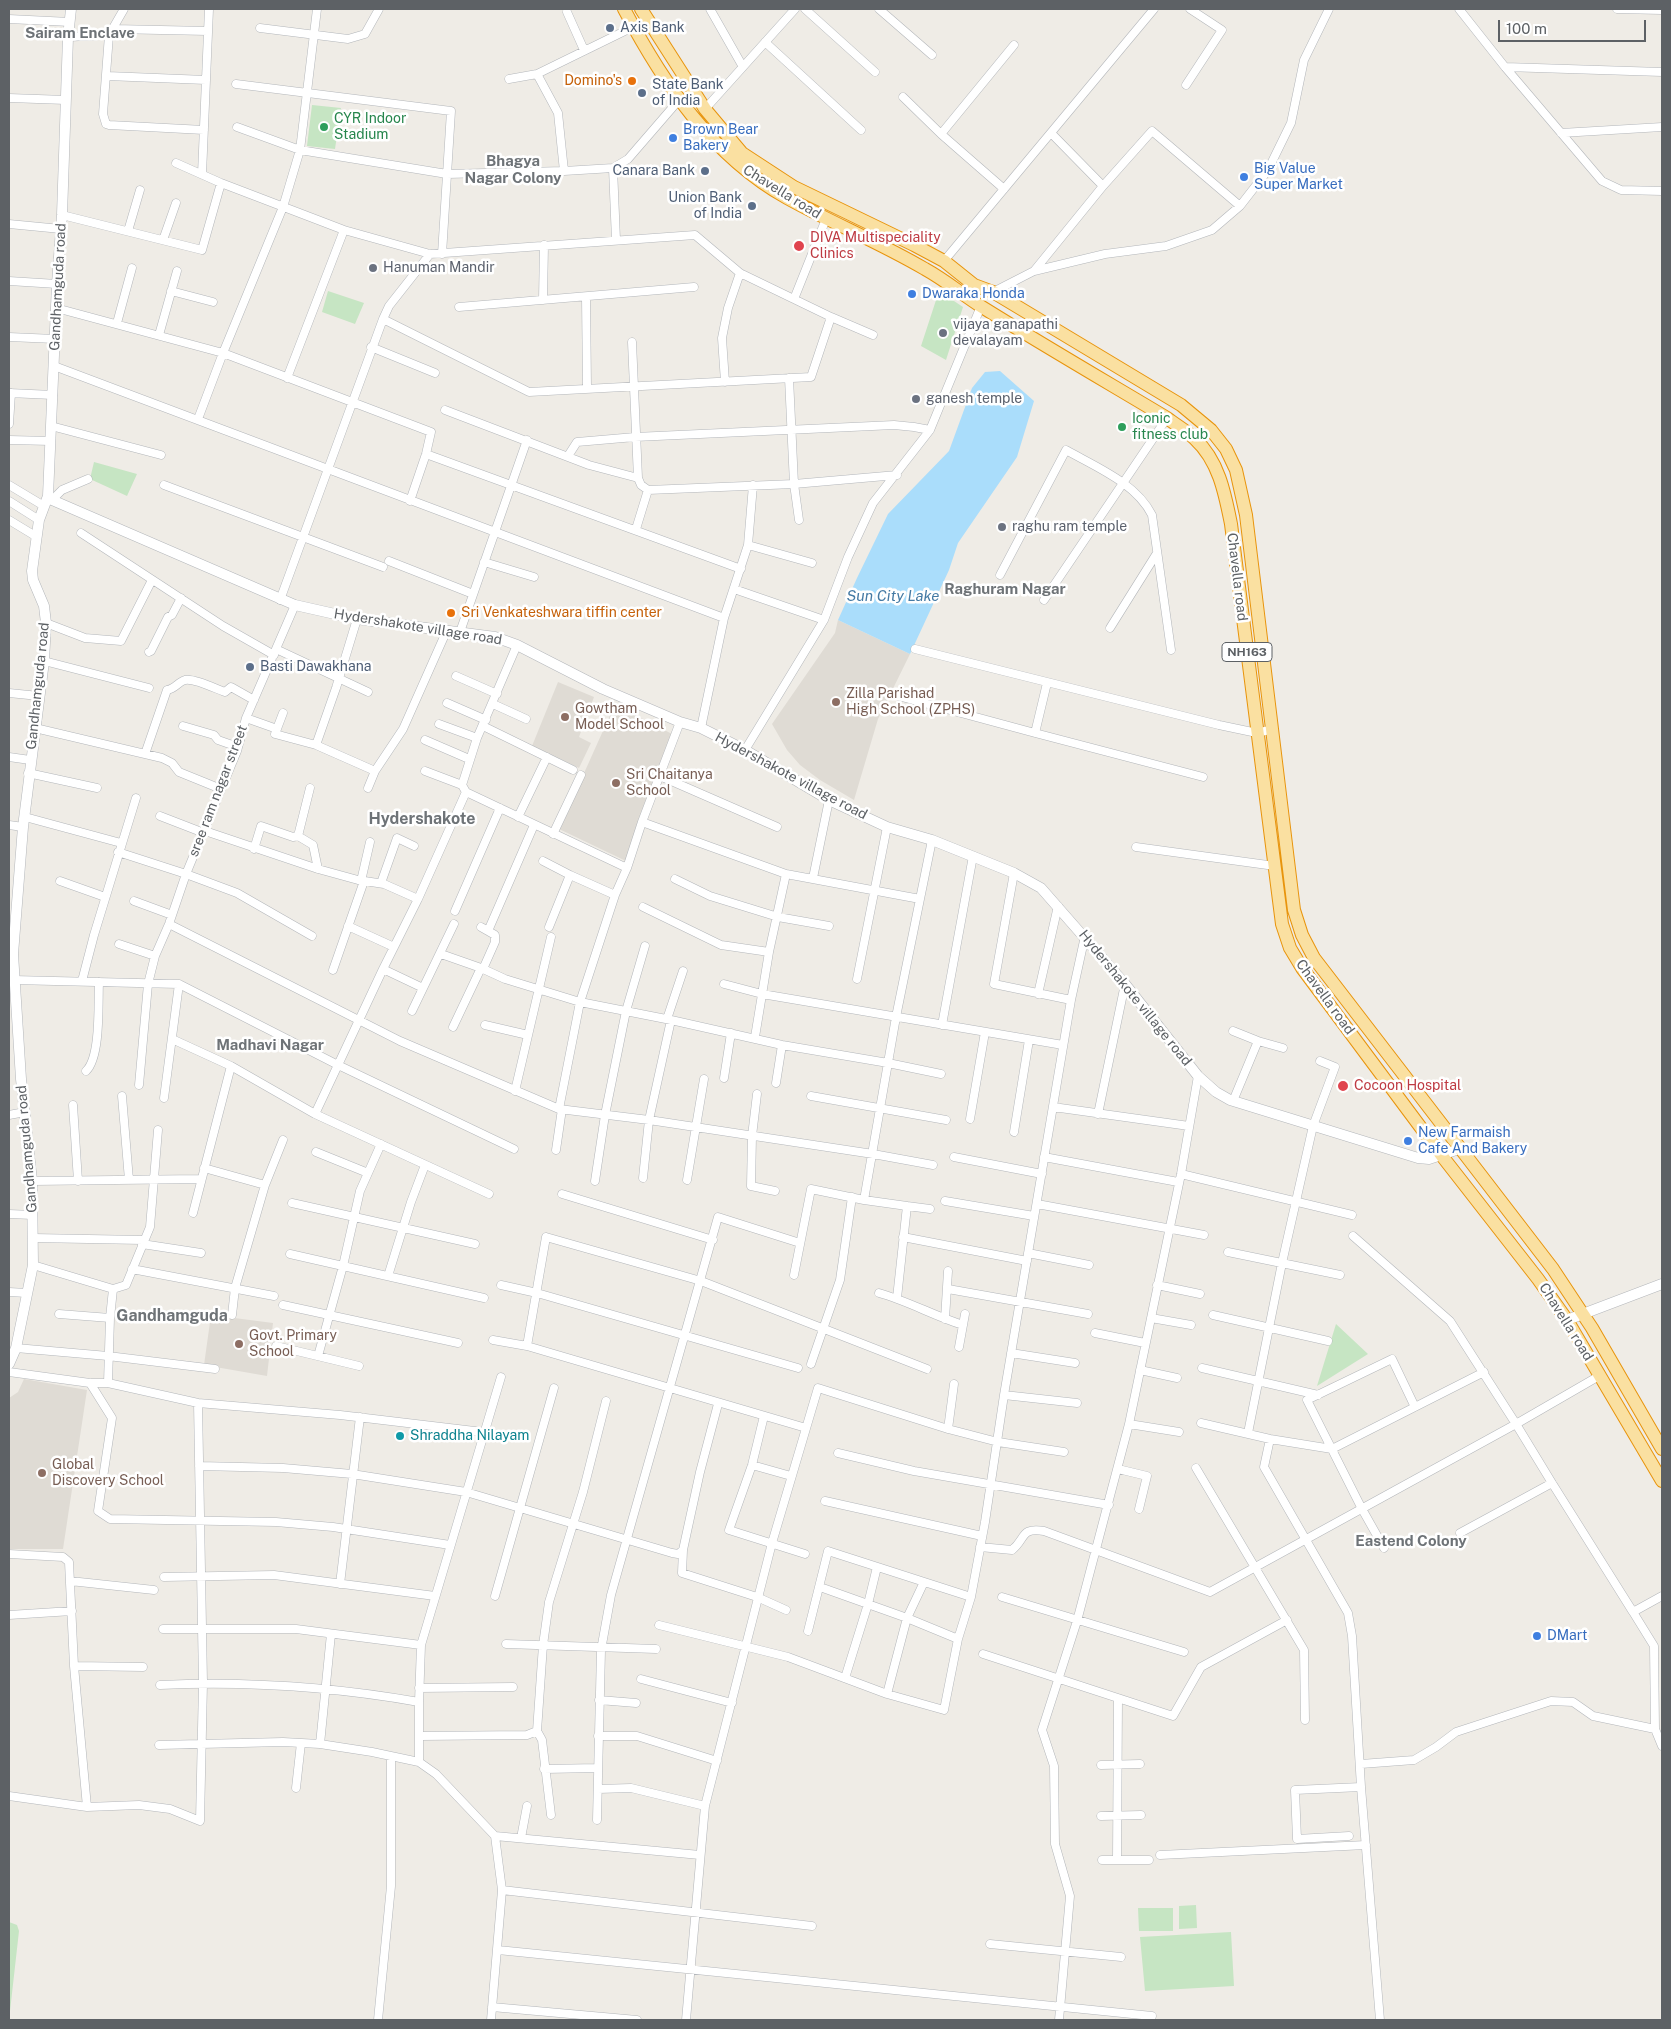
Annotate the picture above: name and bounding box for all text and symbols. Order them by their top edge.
scale bar [1501,10,1648,42]
place label: Axis Bank [620,20,685,36]
text: 100 m [1506,20,1547,37]
marker: Axis Bank [604,22,616,34]
district label: Sairam Enclave [25,24,135,42]
place label: Domino's [564,73,622,89]
marker: Domino's [626,75,638,87]
place label: State Bank of India [652,77,724,110]
marker: State Bank of India [636,87,648,99]
place label: CYR Indoor Stadium [334,111,406,144]
marker: CYR Indoor Stadium [318,121,330,133]
place label: Brown Bear Bakery [683,122,758,154]
marker: Brown Bear Bakery [667,132,679,144]
district label: Bhagya Nagar Colony [464,152,562,187]
street label: Chavella road [740,161,824,223]
place label: Big Value Super Market [1254,161,1343,193]
place label: Canara Bank [612,163,695,179]
marker: Canara Bank [699,165,711,177]
marker: Big Value Super Market [1238,171,1250,183]
place label: Union Bank of India [668,190,742,222]
marker: Union Bank of India [746,200,758,212]
street label: Gandhamguda road [46,223,70,351]
place label: DIVA Multispeciality Clinics [810,230,941,262]
marker: DIVA Multispeciality Clinics [792,239,806,253]
place label: Hanuman Mandir [383,260,495,276]
marker: Hanuman Mandir [367,262,379,274]
place label: Dwaraka Honda [922,286,1025,302]
marker: Dwaraka Honda [906,288,918,300]
place label: vijaya ganapathi devalayam [953,317,1058,350]
marker: vijaya ganapathi devalayam [937,327,949,339]
place label: ganesh temple [926,391,1022,407]
marker: ganesh temple [910,393,922,405]
place label: Iconic fitness club [1132,411,1208,444]
marker: Iconic fitness club [1116,421,1128,433]
place label: raghu ram temple [1012,519,1127,535]
marker: raghu ram temple [996,521,1008,533]
street label: Chavella road [1223,532,1251,622]
district label: Raghuram Nagar [944,580,1066,598]
water label: Sun City Lake [846,587,940,605]
street label: Hydershakote village road [333,605,503,649]
place label: Sri Venkateshwara tiffin center [461,605,662,621]
marker: Sri Venkateshwara tiffin center [445,607,457,619]
street label: Gandhamguda road [23,622,53,750]
road number: NH163 [1222,642,1272,662]
place label: Basti Dawakhana [260,659,371,675]
marker: Basti Dawakhana [244,661,256,673]
place label: Zilla Parishad High School (ZPHS) [846,686,975,719]
marker: Zilla Parishad High School (ZPHS) [830,696,842,708]
place label: Gowtham Model School [575,701,664,734]
marker: Gowtham Model School [559,711,571,723]
street label: sree ram nagar street [185,723,251,859]
street label: Hydershakote village road [712,729,870,823]
place label: Sri Chaitanya School [626,767,713,800]
marker: Sri Chaitanya School [610,777,622,789]
district label: Hydershakote [369,809,475,829]
street label: Hydershakote village road [1075,927,1195,1069]
street label: Chavella road [1292,956,1358,1038]
district label: Madhavi Nagar [216,1036,324,1054]
place label: Cocoon Hospital [1354,1078,1461,1094]
marker: Cocoon Hospital [1336,1079,1350,1093]
street label: Gandhamguda road [13,1085,41,1213]
place label: New Farmaish Cafe And Bakery [1418,1125,1527,1158]
marker: New Farmaish Cafe And Bakery [1402,1135,1414,1147]
street label: Chavella road [1535,1280,1597,1364]
district label: Gandhamguda [116,1306,228,1326]
place label: Govt. Primary School [249,1328,337,1360]
marker: Govt. Primary School [233,1338,245,1350]
place label: Shraddha Nilayam [410,1428,529,1444]
marker: Shraddha Nilayam [394,1430,406,1442]
place label: Global Discovery School [52,1457,164,1490]
marker: Global Discovery School [36,1467,48,1479]
district label: Eastend Colony [1355,1532,1467,1550]
place label: DMart [1547,1628,1588,1644]
marker: DMart [1531,1630,1543,1642]

